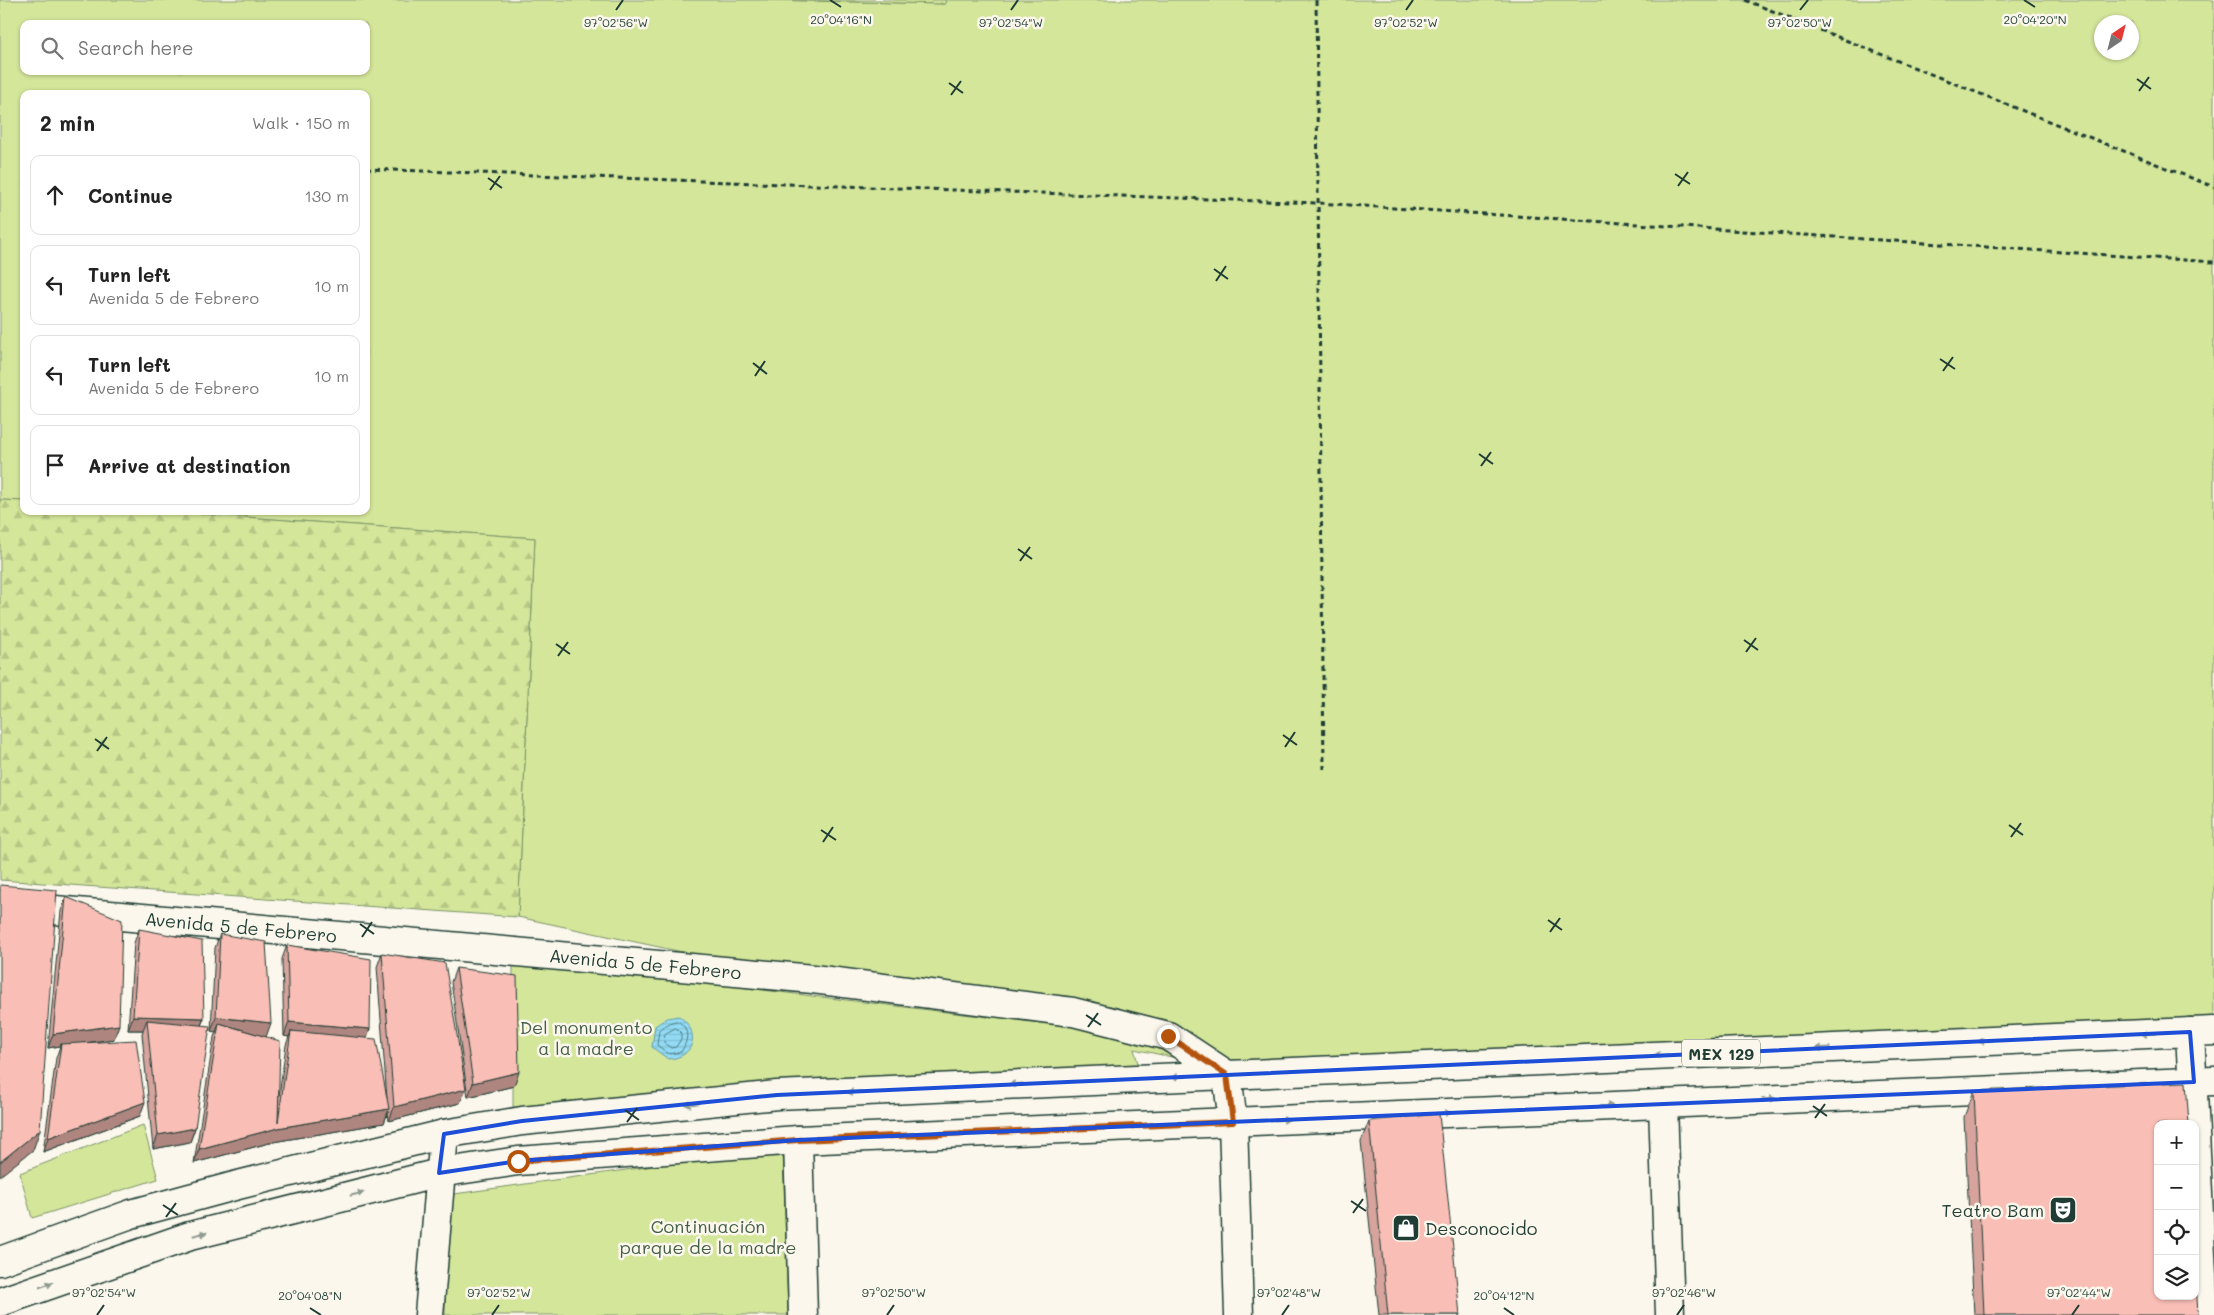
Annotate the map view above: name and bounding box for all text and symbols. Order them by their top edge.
text: 20°04'16"N [810,11,872,27]
text: 20°04'20"N [2004,11,2067,27]
text: 97°02'56"W [584,14,648,30]
text: 97°02'54"W [979,14,1043,30]
text: 97°02'52"W [1374,14,1438,30]
text: 97°02'50"W [1768,14,1832,30]
north arrow [2094,15,2139,60]
search box [20,20,370,75]
icon: search [38,34,66,62]
text: Search here [78,35,194,60]
text: 2 min [40,109,95,136]
text: Walk · 150 m [252,112,350,133]
icon: ahead [41,181,69,209]
text: Continue [88,183,173,208]
text: 130 m [305,185,349,206]
text: Turn left [88,262,171,287]
icon: left [41,271,69,299]
text: 10 m [314,275,349,296]
text: Avenida 5 de Febrero [88,287,259,308]
text: Turn left [88,352,171,377]
icon: left [41,361,69,389]
text: 10 m [314,365,349,386]
text: Avenida 5 de Febrero [88,377,259,398]
icon: arrive [41,451,69,479]
text: Arrive at destination [88,453,291,478]
street label: Avenida 5 de Febrero [144,906,338,948]
street label: Avenida 5 de Febrero [548,943,743,984]
park label: Del monumento a la madre [520,1015,653,1060]
route end [1157,1025,1180,1048]
one-way arrow [2140,1030,2156,1038]
one-way arrow [1977,1037,1993,1045]
road number: MEX 129 [1682,1040,1760,1066]
one-way arrow [1815,1045,1831,1053]
one-way arrow [1653,1052,1669,1060]
one-way arrow [1170,1074,1186,1082]
one-way arrow [1008,1081,1024,1089]
one-way arrow [846,1088,862,1096]
one-way arrow [1761,1095,1777,1103]
one-way arrow [684,1100,700,1108]
one-way arrow [1599,1102,1615,1110]
one-way arrow [1436,1108,1452,1116]
one-way arrow [1274,1115,1290,1123]
map controls [2154,1120,2199,1300]
button: + [2154,1120,2199,1165]
route start [507,1150,530,1173]
button: − [2154,1165,2199,1210]
one-way arrow [350,1190,365,1198]
theatre icon: Teatro Bam [2048,1195,2078,1225]
place label: Teatro Bam [1941,1198,2044,1222]
button: locate [2154,1210,2199,1255]
shop icon: Desconocido [1391,1213,1421,1243]
park label: Continuación parque de la madre [620,1214,796,1259]
place label: Desconocido [1425,1216,1538,1240]
one-way arrow [192,1230,207,1238]
button: layers [2154,1255,2199,1300]
one-way arrow [38,1281,53,1288]
text: 97°02'54"W [72,1284,136,1300]
text: 97°02'52"W [467,1284,531,1300]
text: 97°02'50"W [862,1284,926,1300]
text: 97°02'48"W [1257,1284,1321,1300]
text: 97°02'46"W [1652,1284,1716,1300]
text: 97°02'44"W [2047,1284,2111,1300]
text: 20°04'08"N [278,1287,342,1303]
text: 20°04'12"N [1474,1287,1534,1303]

